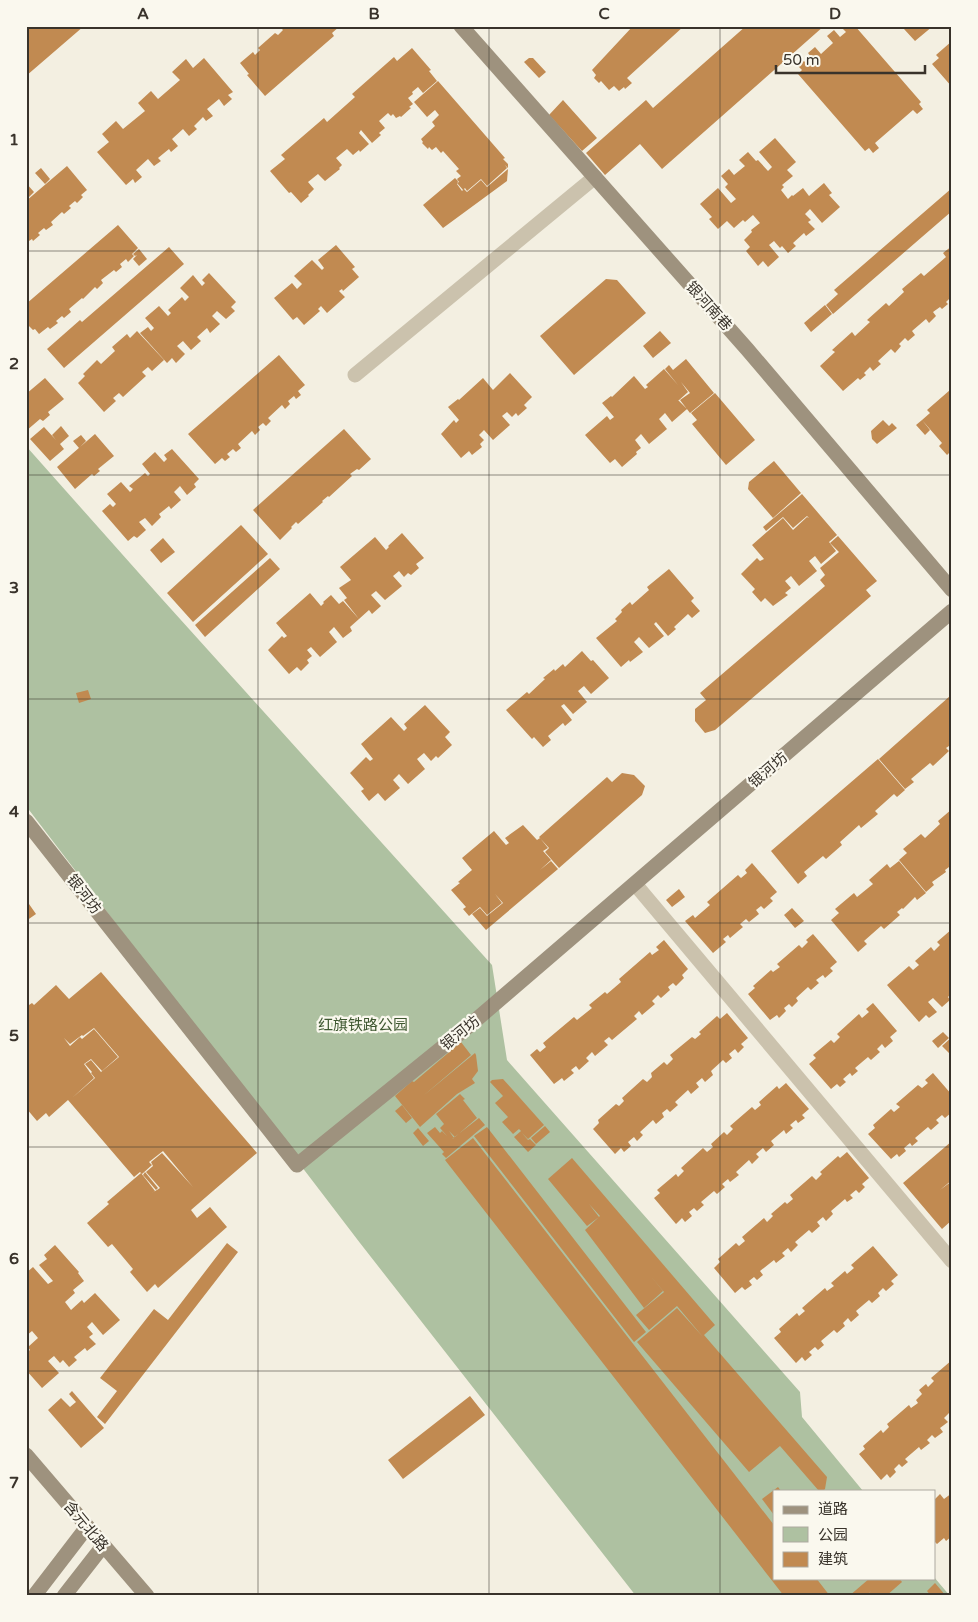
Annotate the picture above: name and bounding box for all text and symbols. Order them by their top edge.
text: A [137,4,149,24]
text: B [368,4,380,24]
text: C [598,4,610,24]
text: D [829,4,841,24]
scale bar [776,42,924,74]
text: 50 m [783,51,820,69]
text: 1 [9,130,19,150]
street label: 银河南巷 [682,278,736,334]
text: 2 [9,354,19,374]
text: 3 [9,578,19,598]
street label: 银河坊 [745,748,791,792]
text: 4 [9,802,19,822]
street label: 银河坊 [63,871,105,917]
street label: 银河坊 [437,1012,483,1054]
park label: 红旗铁路公园 [318,1016,408,1034]
text: 5 [9,1026,19,1046]
text: 6 [9,1249,19,1269]
text: 7 [9,1473,19,1493]
legend [773,1490,936,1580]
street label: 含元北路 [60,1497,112,1555]
text: 道路 [818,1500,848,1518]
text: 公园 [818,1526,848,1544]
text: 建筑 [818,1550,848,1568]

